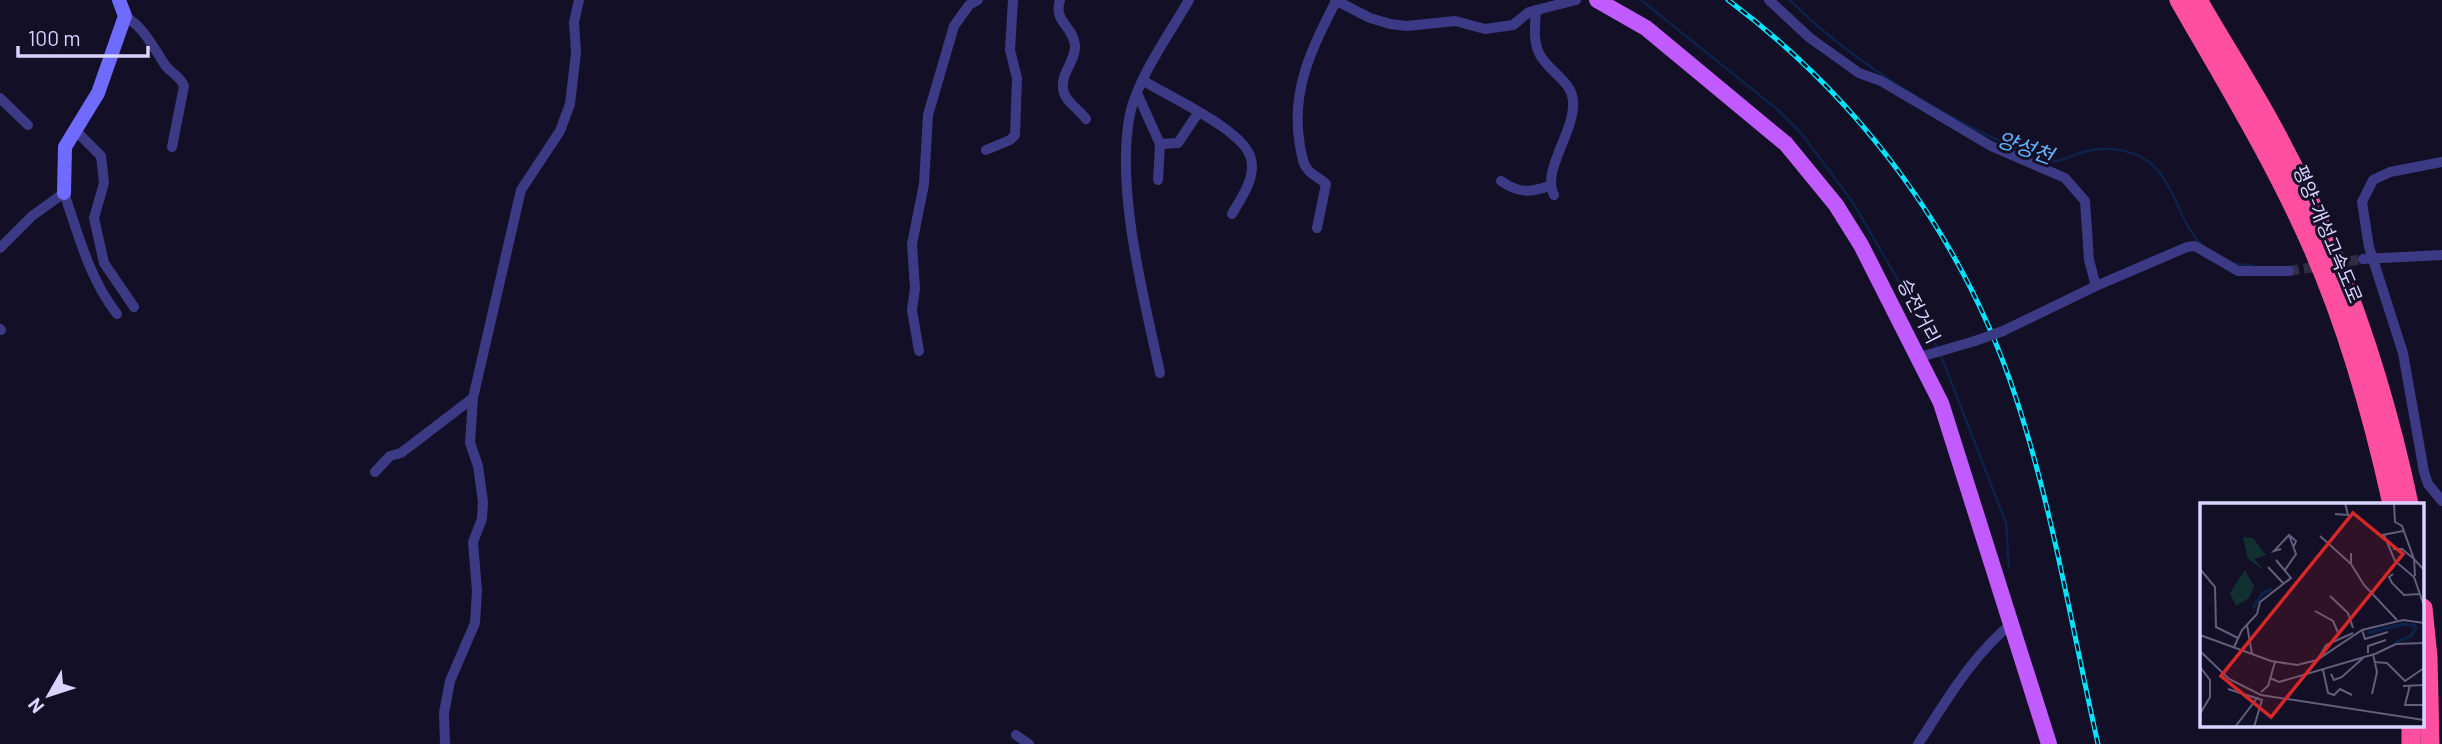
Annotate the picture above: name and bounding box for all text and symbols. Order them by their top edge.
scale bar [18,14,147,58]
text: 100 m [28,25,81,50]
water label: 양성천 [1994,125,2059,169]
street label: 평양-개성고속도로 [2289,162,2368,306]
street label: 승전거리 [1893,274,1946,347]
inset map [2200,503,2424,726]
north arrow [14,660,84,730]
text: N [22,694,48,718]

